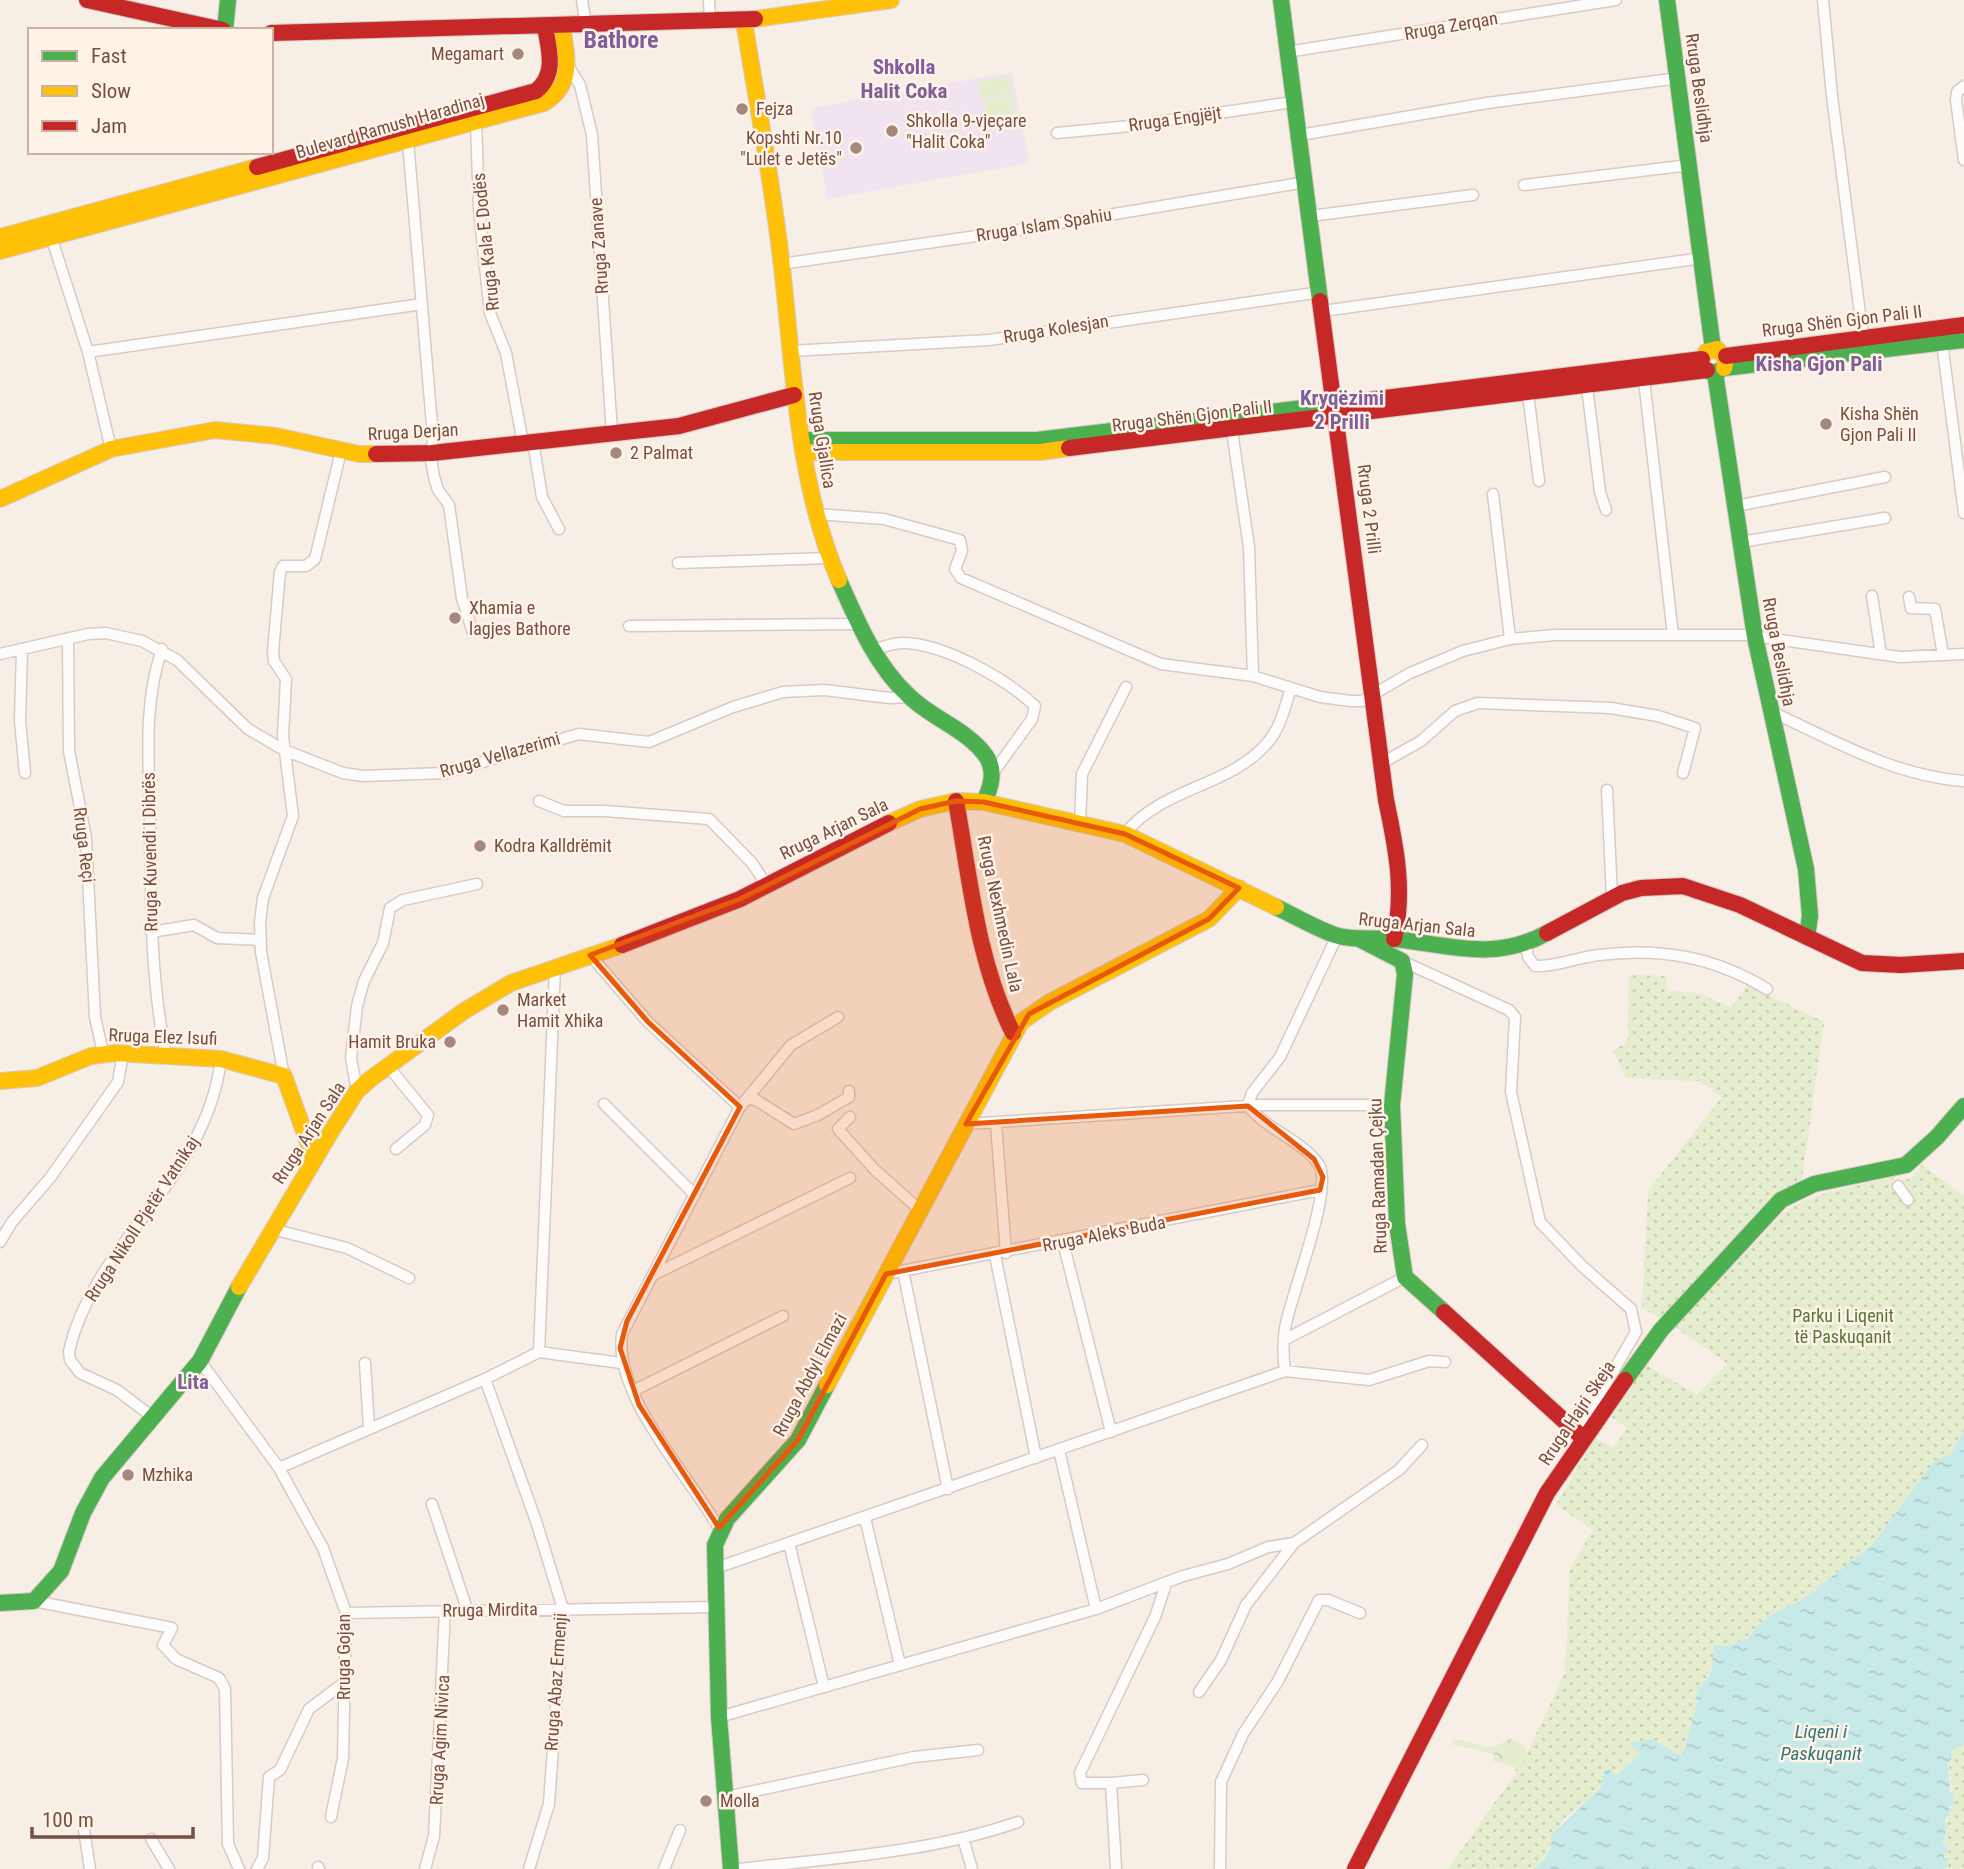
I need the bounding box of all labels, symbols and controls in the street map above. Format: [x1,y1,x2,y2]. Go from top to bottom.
street label: Rruga Zerqan [1402,7,1499,44]
district label: Bathore [583,26,659,54]
legend [28,28,273,154]
street label: Rruga Beslidhja [1681,32,1718,144]
place label: Megamart [431,43,504,64]
text: Fast [91,44,127,68]
marker: Megamart [510,46,526,62]
district label: Shkolla Halit Coka [861,55,948,103]
text: Slow [91,79,131,103]
street label: Bulevard Ramush Haradinaj [293,89,486,162]
place label: Fejza [756,98,793,119]
marker: Fejza [734,101,750,117]
street label: Rruga Engjëjt [1127,102,1223,135]
place label: Shkolla 9-vjeçare "Halit Coka" [906,110,1026,152]
text: Jam [91,114,127,138]
marker: Shkolla 9-vjeçare "Halit Coka" [884,123,900,139]
place label: Kopshti Nr.10 "Lulet e Jetës" [740,127,842,169]
marker: Kopshti Nr.10 "Lulet e Jetës" [848,140,864,156]
street label: Rruga Kala E Dodës [468,172,503,312]
street label: Rruga Zanave [585,197,612,295]
street label: Rruga Islam Spahiu [975,203,1113,246]
street label: Rruga Shën Gjon Pali II [1761,300,1923,341]
street label: Rruga Kolesjan [1002,310,1110,347]
district label: Kisha Gjon Pali [1756,352,1882,376]
district label: Kryqëzimi 2 Prilli [1300,386,1384,434]
street label: Rruga Gjallica [804,390,841,490]
street label: Rruga Shën Gjon Pali II [1111,395,1273,436]
place label: Kisha Shën Gjon Pali II [1840,403,1919,445]
marker: Kisha Shën Gjon Pali II [1818,416,1834,432]
street label: Rruga Derjan [367,419,459,444]
place label: 2 Palmat [630,442,693,463]
marker: 2 Palmat [608,445,624,461]
street label: Rruga 2 Prilli [1354,463,1385,555]
street label: Rruga Beslidhja [1759,596,1800,708]
place label: Xhamia e lagjes Bathore [469,597,571,639]
marker: Xhamia e lagjes Bathore [447,610,463,626]
street label: Rruga Vellazerimi [437,727,562,782]
street label: Rruga Kuvendi I Dibrës [138,772,161,932]
street label: Rruga Arjan Sala [776,793,891,864]
street label: Rruga Reçi [69,806,100,884]
street label: Rruga Nexhmedin Lala [974,834,1027,994]
place label: Kodra Kalldrëmit [494,835,612,856]
marker: Kodra Kalldrëmit [472,838,488,854]
street label: Rruga Arjan Sala [1358,908,1477,941]
place label: Market Hamit Xhika [517,989,603,1031]
marker: Market Hamit Xhika [495,1002,511,1018]
street label: Rruga Elez Isufi [108,1024,218,1049]
place label: Hamit Bruka [348,1031,436,1052]
marker: Hamit Bruka [442,1034,458,1050]
street label: Rruga Arjan Sala [268,1078,349,1188]
street label: Rruga Ramadan Çejku [1364,1098,1391,1254]
street label: Rruga Nikoll Pjetër Vatnikaj [80,1132,203,1305]
street label: Rruga Aleks Buda [1041,1211,1167,1256]
park label: Parku i Liqenit të Paskuqanit [1792,1305,1894,1347]
street label: Rruga Abdyl Elmazi [768,1310,851,1440]
street label: Rruga Hajri Skeja [1534,1357,1619,1469]
district label: Lita [177,1370,209,1394]
place label: Mzhika [142,1464,193,1485]
marker: Mzhika [120,1467,136,1483]
street label: Rruga Mirdita [442,1598,538,1621]
street label: Rruga Abaz Ermenji [540,1612,571,1752]
street label: Rruga Gojan [333,1614,354,1700]
street label: Rruga Agim Nivica [426,1674,453,1806]
water label: Liqeni i Paskuqanit [1780,1720,1862,1765]
place label: Molla [720,1790,760,1811]
marker: Molla [698,1793,714,1809]
scale bar [32,1796,192,1840]
text: 100 m [42,1808,94,1832]

